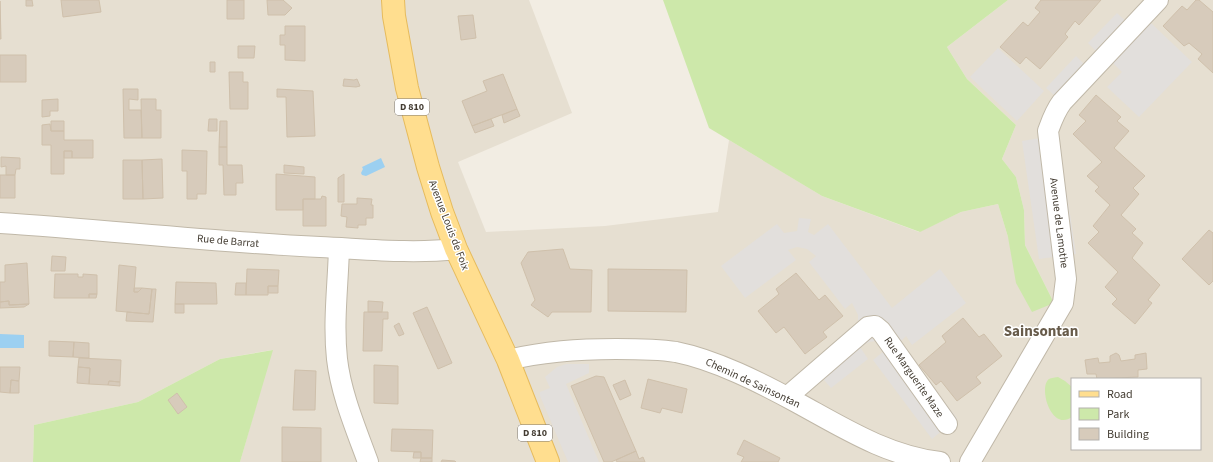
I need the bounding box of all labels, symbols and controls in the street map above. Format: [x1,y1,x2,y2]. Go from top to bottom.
road number: D 810 [395,99,429,115]
street label: Avenue de Lamothe [1046,177,1072,270]
street label: Avenue Louis de Foix [425,178,473,272]
street label: Rue de Barrat [196,231,260,251]
district label: Sainsontan [1004,321,1078,342]
street label: Rue Marguerite Maze [880,334,948,421]
street label: Chemin de Sainsontan [703,354,803,412]
legend [1071,378,1201,450]
text: Road [1107,386,1133,403]
text: Park [1107,406,1129,423]
road number: D 810 [518,425,552,441]
text: Building [1107,426,1149,443]

